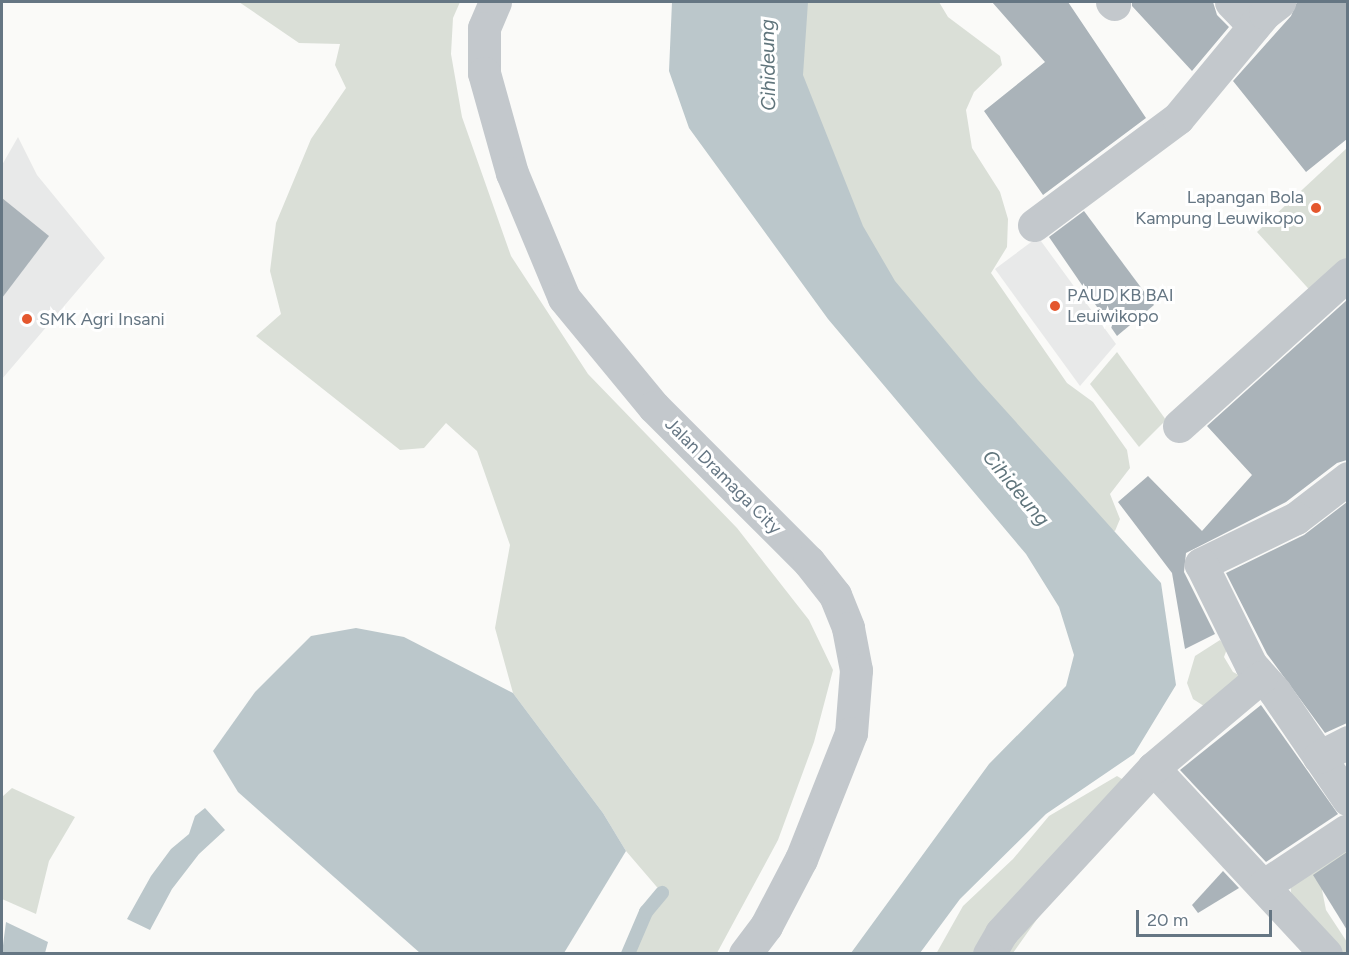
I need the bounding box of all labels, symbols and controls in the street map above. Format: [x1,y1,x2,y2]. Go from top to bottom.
water label: Cihideung [755,19,781,111]
place label: Lapangan Bola Kampung Leuwikopo [1135,187,1304,230]
marker: Lapangan Bola Kampung Leuwikopo [1309,201,1323,215]
place label: PAUD KB BAI Leuiwikopo [1067,285,1174,328]
marker: PAUD KB BAI Leuiwikopo [1048,299,1062,313]
place label: SMK Agri Insani [39,308,165,330]
marker: SMK Agri Insani [20,312,34,326]
street label: Jalan Dramaga City [660,413,786,539]
water label: Cihideung [977,445,1055,531]
scale bar [1139,898,1276,936]
text: 20 m [1147,909,1188,931]

